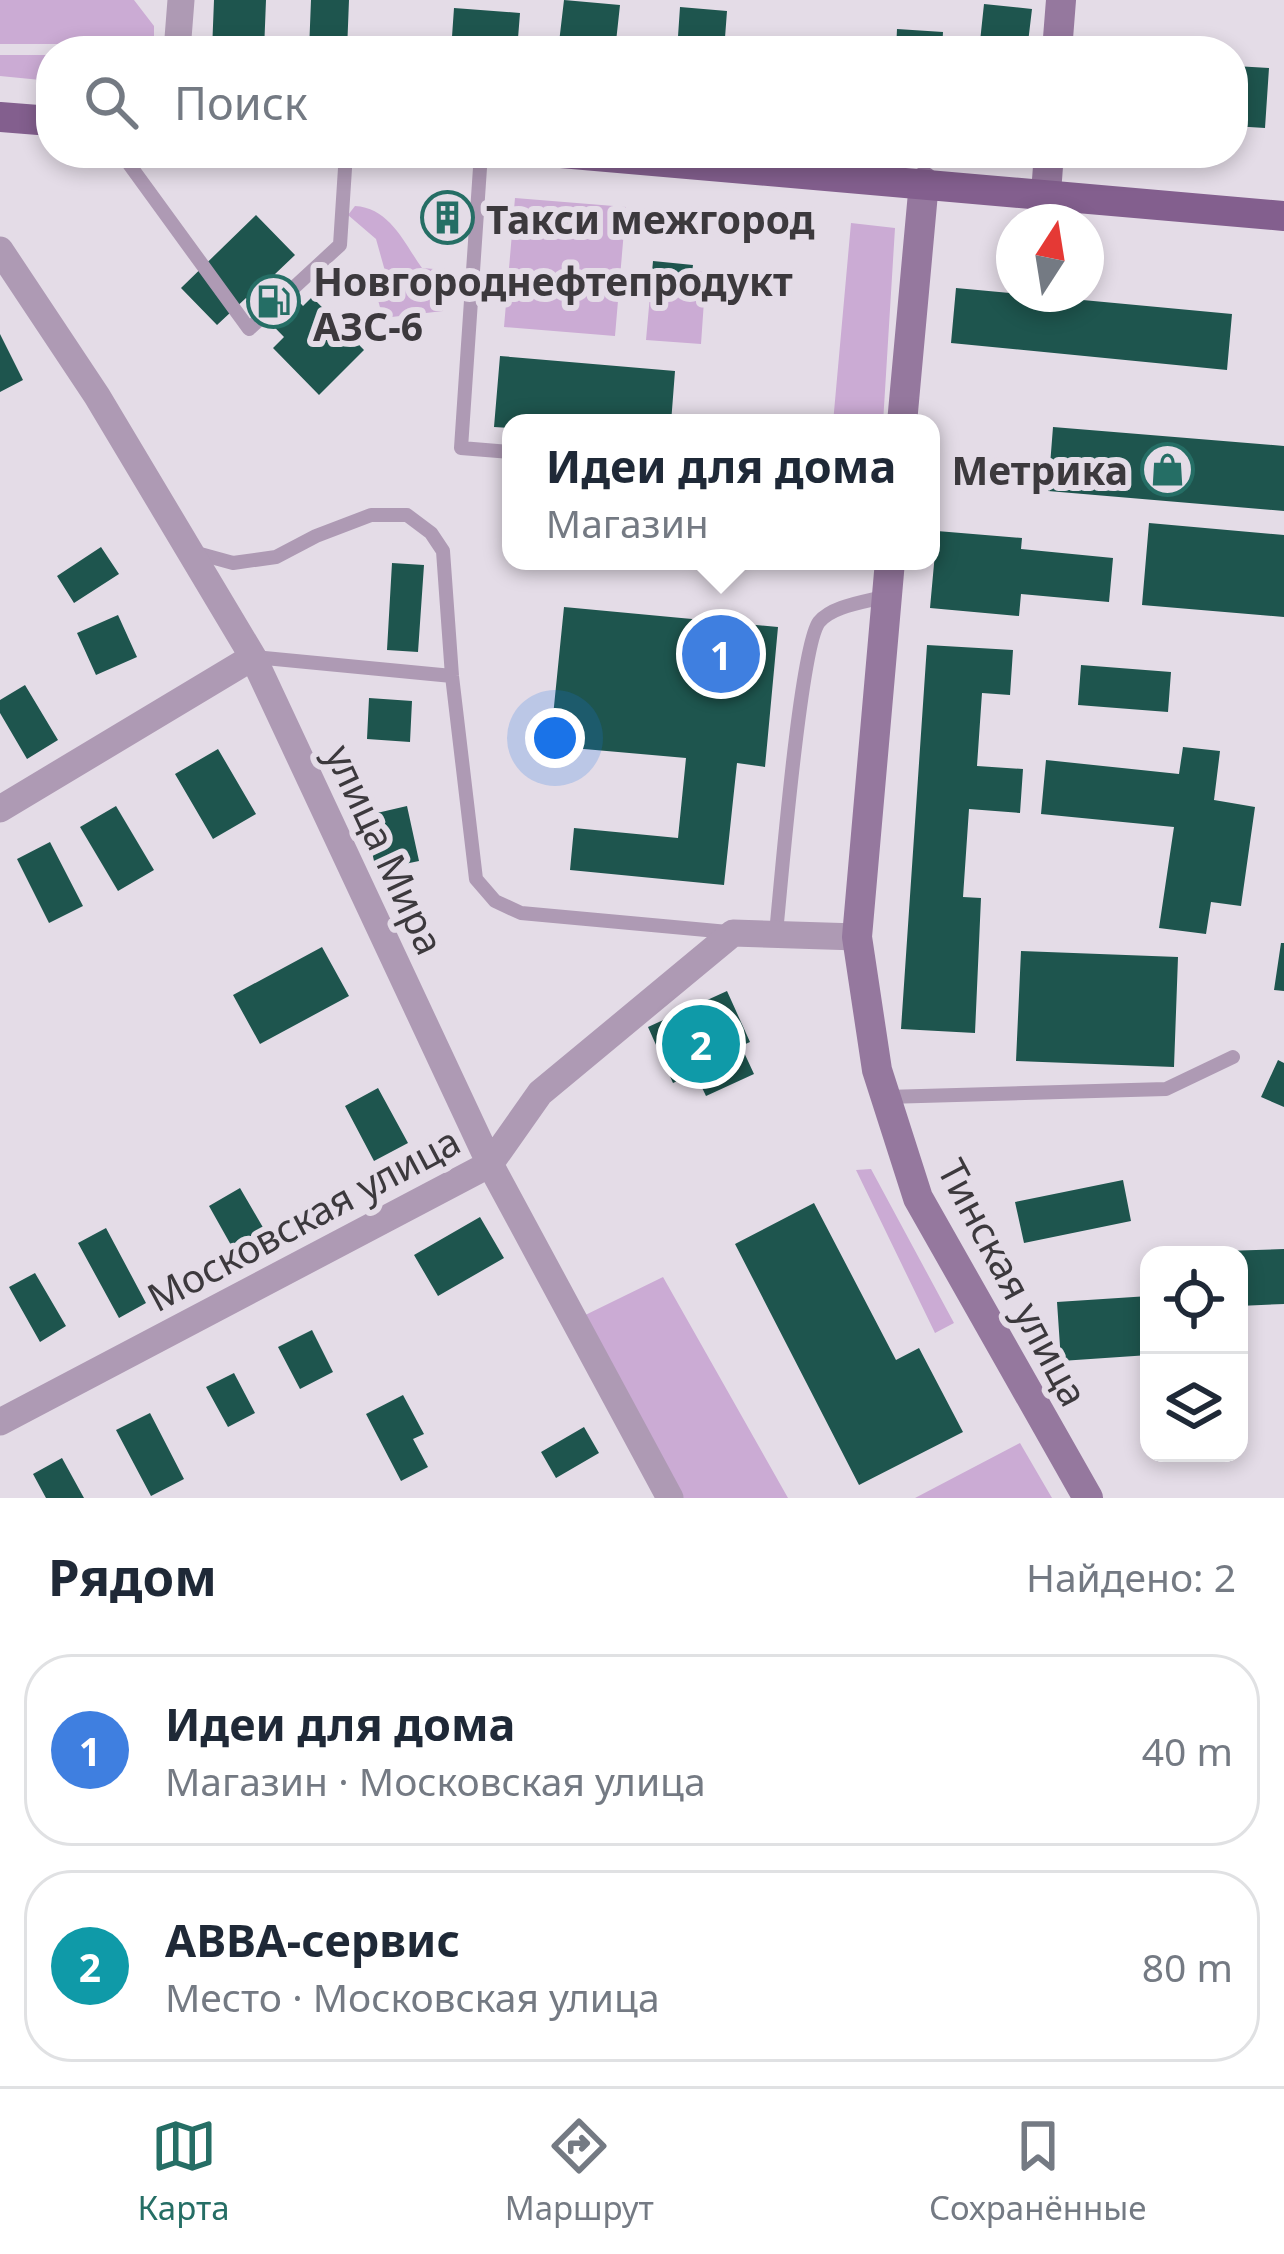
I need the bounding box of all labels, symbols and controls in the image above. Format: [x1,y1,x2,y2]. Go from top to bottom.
search box [36,36,1248,168]
icon: search [78,69,144,135]
text: Поиск [174,72,308,133]
building icon: Такси межгород [419,190,475,246]
place label: Такси межгород [486,192,815,245]
north arrow [996,204,1104,312]
place label: Новгороднефтепродукт АЗС-6 [313,254,793,352]
fuel station icon: Новгороднефтепродукт АЗС-6 [246,274,302,330]
popup [502,414,940,570]
text: Идеи для дома [546,435,896,496]
shop icon: Метрика [1139,441,1195,497]
place label: Метрика [952,443,1128,496]
text: Магазин [546,496,709,549]
pin: 1 [682,609,760,699]
your location [525,708,585,768]
street label: улица Мира [314,736,458,962]
pin: 2 [662,999,740,1089]
street label: Московская улица [137,1113,469,1323]
street label: Тинская улица [927,1149,1101,1415]
map controls [1140,1246,1248,1462]
button: locate [1140,1246,1248,1354]
button: layers [1140,1354,1248,1462]
text: Рядом [48,1541,217,1611]
text: Найдено: 2 [1026,1550,1236,1603]
text: Идеи для дома [165,1693,515,1754]
text: 1 [79,1724,101,1777]
text: 40 m [1142,1724,1233,1777]
text: Магазин · Московская улица [165,1754,706,1807]
text: АВВА-сервис [165,1909,460,1970]
text: 2 [79,1940,101,1993]
text: 80 m [1142,1940,1233,1993]
text: Место · Московская улица [165,1970,660,2023]
tab: Карта [138,2113,230,2230]
tab: Маршрут [505,2113,654,2230]
tab: Сохранённые [929,2113,1146,2230]

